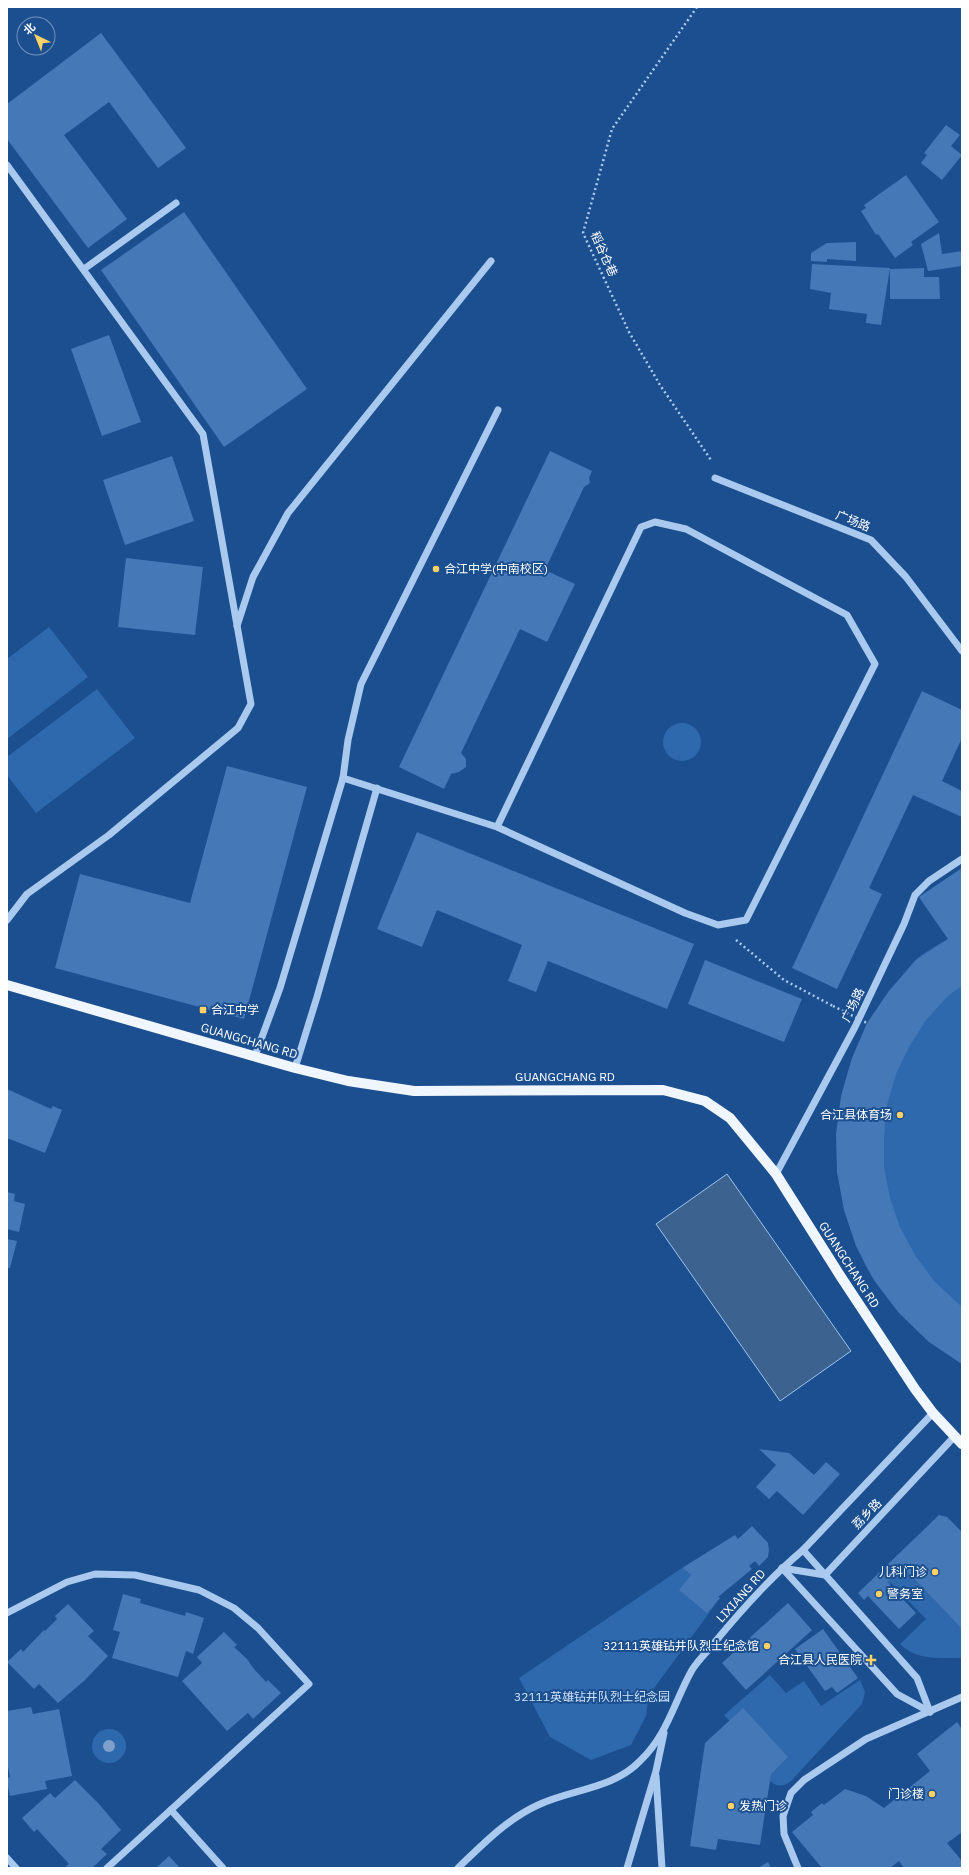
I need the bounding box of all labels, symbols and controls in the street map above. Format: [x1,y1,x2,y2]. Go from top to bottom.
north arrow [16,16,56,56]
text: 北 [20,20,38,38]
street label: 稻谷仓巷 [588,229,621,279]
street label: 广场路 [834,507,873,534]
place label: 合江中学(中南校区) [444,561,548,576]
marker: 合江中学(中南校区) [431,564,441,574]
street label: 广场路 [838,985,867,1024]
place label: 合江中学 [211,1002,259,1017]
marker: 合江中学 [198,1005,208,1015]
street label: GUANGCHANG RD [199,1020,299,1061]
street label: GUANGCHANG RD [515,1069,615,1084]
place label: 合江县体育场 [820,1107,892,1122]
marker: 合江县体育场 [895,1110,905,1120]
street label: GUANGCHANG RD [816,1219,883,1311]
street label: 荔乡路 [849,1495,885,1532]
place label: 儿科门诊 [879,1564,927,1579]
street label: LIXIANG RD [713,1566,768,1625]
marker: 儿科门诊 [930,1567,940,1577]
place label: 警务室 [887,1586,923,1601]
marker: 警务室 [874,1589,884,1599]
place label: 32111英雄钻井队烈士纪念馆 [603,1638,759,1653]
marker: 32111英雄钻井队烈士纪念馆 [762,1641,772,1651]
place label: 合江县人民医院 [778,1652,862,1667]
marker: 合江县人民医院 [865,1654,877,1666]
park label: 32111英雄钻井队烈士纪念园 [514,1689,670,1704]
place label: 门诊楼 [888,1786,924,1801]
marker: 门诊楼 [927,1789,937,1799]
place label: 发热门诊 [739,1798,787,1813]
marker: 发热门诊 [726,1801,736,1811]

